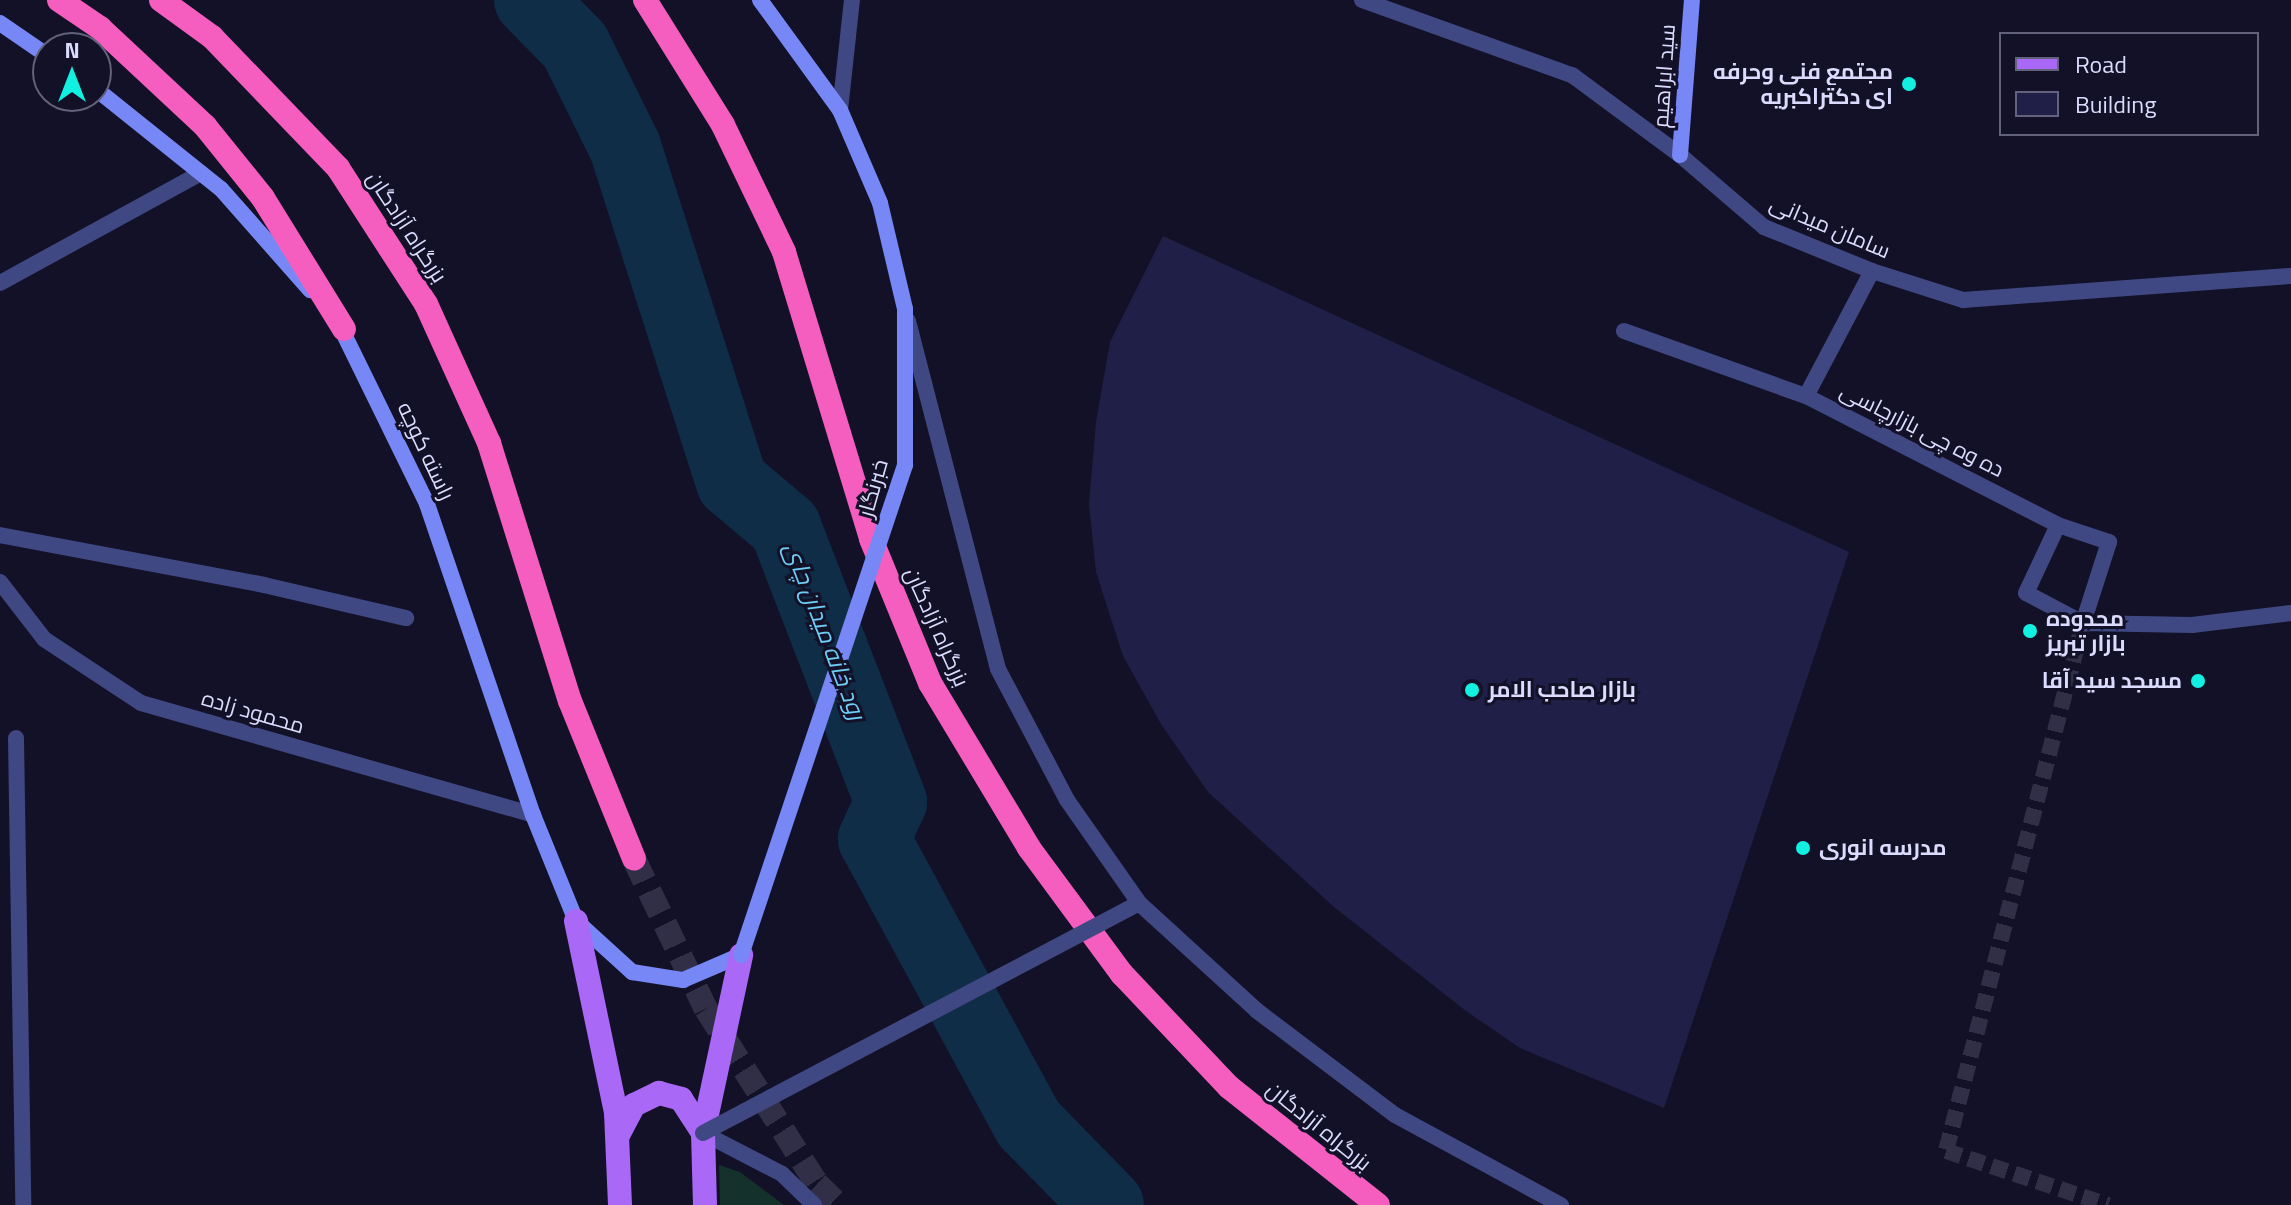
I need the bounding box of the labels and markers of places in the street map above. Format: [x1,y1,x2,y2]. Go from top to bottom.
place label: مجتمع فنی وحرفه ای دکتراکبریه [1713,58,1893,110]
marker: مجتمع فنی وحرفه ای دکتراکبریه [1900,75,1918,93]
place label: محدوده بازار تبریز [2046,605,2126,656]
marker: محدوده بازار تبریز [2021,622,2039,640]
place label: مسجد سید آقا [2042,668,2182,694]
marker: مسجد سید آقا [2189,672,2207,690]
place label: بازار صاحب الامر [1488,677,1636,703]
marker: بازار صاحب الامر [1463,681,1481,699]
place label: مدرسه انوری [1819,835,1947,861]
marker: مدرسه انوری [1794,839,1812,857]

